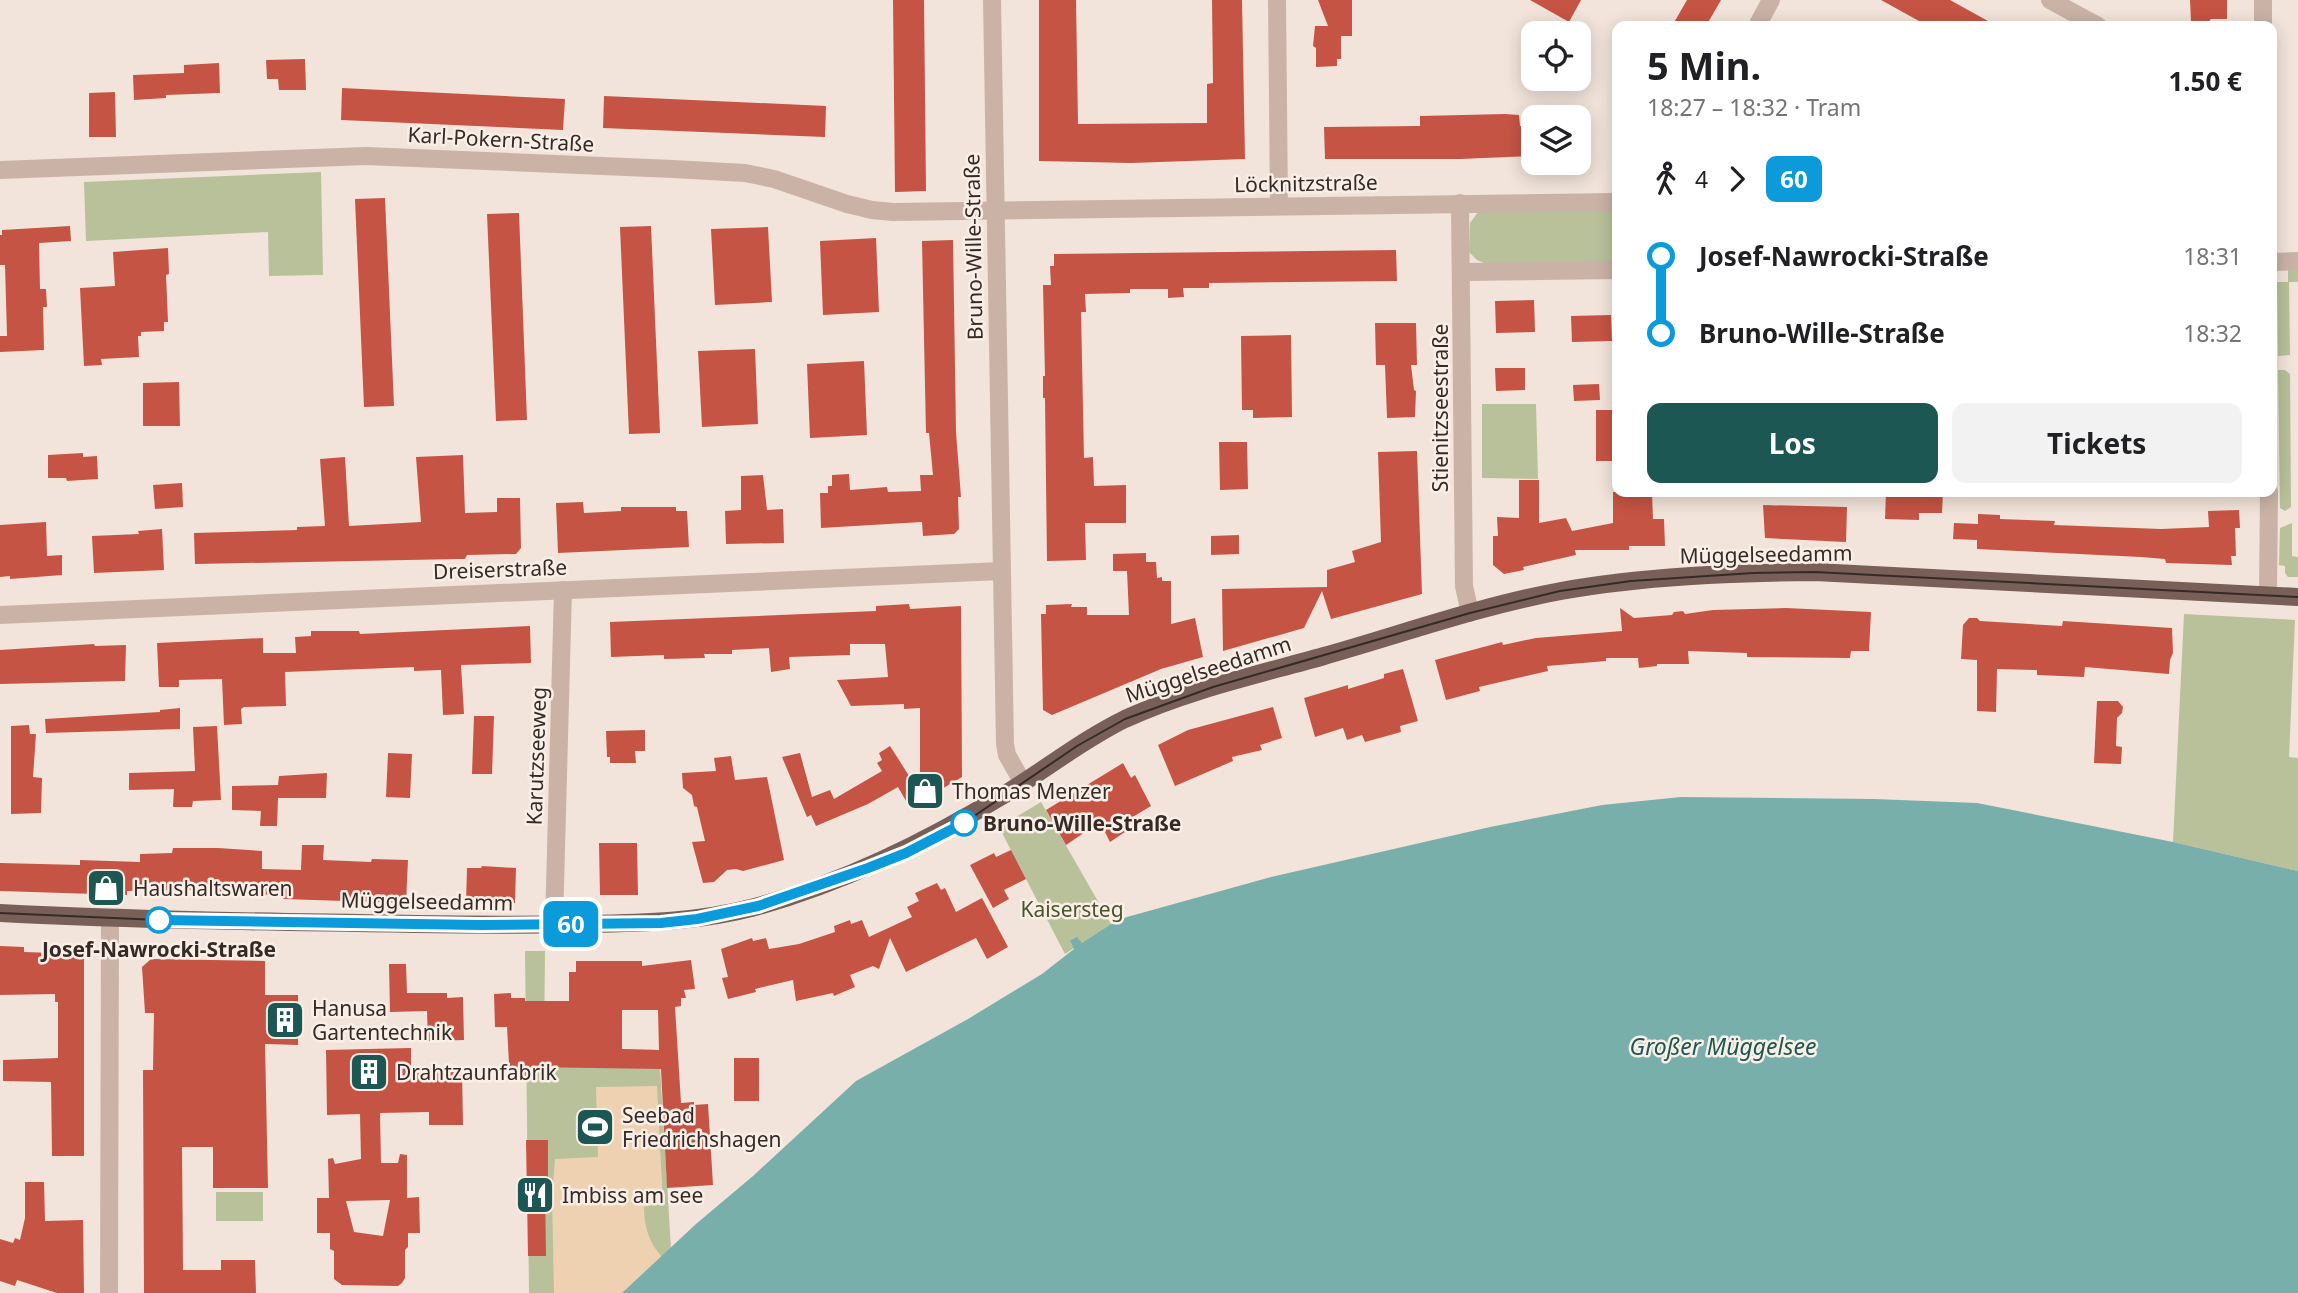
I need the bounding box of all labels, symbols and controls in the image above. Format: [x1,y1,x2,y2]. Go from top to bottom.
map controls [1521,21,1591,175]
button: locate [1521,21,1591,91]
text: 5 Min. [1647,39,1761,91]
text: 1.50 € [2168,63,2242,99]
text: 18:27 – 18:32 · Tram [1647,91,1861,123]
button: layers [1521,105,1591,175]
street label: Karl-Pokern-Straße [407,120,595,158]
street label: Bruno-Wille-Straße [957,154,989,340]
icon: walk [1647,160,1685,198]
icon: forward [1718,160,1756,198]
text: 60 [1780,162,1808,195]
text: 4 [1695,163,1708,195]
street label: Löcknitzstraße [1234,168,1378,198]
text: Josef-Nawrocki-Straße [1699,238,1989,274]
text: 18:31 [2183,240,2242,272]
text: Bruno-Wille-Straße [1699,315,1945,351]
text: 18:32 [2183,317,2242,349]
street label: Stienitzseestraße [1426,324,1454,492]
button: Los [1647,403,1938,483]
button: Tickets [1952,403,2242,483]
street label: Müggelseedamm [1679,538,1853,570]
street label: Dreiserstraße [432,553,568,585]
street label: Müggelseedamm [1121,629,1295,709]
street label: Karutzseeweg [520,686,552,826]
shop icon: Thomas Menzer [904,770,946,812]
place label: Thomas Menzer [952,777,1111,805]
place label: Bruno-Wille-Straße [983,809,1181,837]
marker: Bruno-Wille-Straße [951,810,977,836]
shop icon: Haushaltswaren [85,867,127,909]
place label: Haushaltswaren [133,874,293,902]
street label: Müggelseedamm [340,885,514,917]
park label: Kaisersteg [1020,895,1124,923]
line badge: 60 [540,901,602,947]
marker: Josef-Nawrocki-Straße [146,907,172,933]
text: 60 [557,907,585,940]
place label: Josef-Nawrocki-Straße [40,935,276,963]
place label: Hanusa Gartentechnik [312,994,453,1046]
building icon: Hanusa Gartentechnik [264,999,306,1041]
water label: Großer Müggelsee [1630,1030,1816,1062]
building icon: Drahtzaunfabrik [348,1051,390,1093]
place label: Drahtzaunfabrik [396,1058,558,1086]
place label: Seebad Friedrichshagen [622,1101,781,1153]
sports icon: Seebad Friedrichshagen [574,1106,616,1148]
restaurant icon: Imbiss am see [514,1174,556,1216]
place label: Imbiss am see [562,1181,703,1209]

